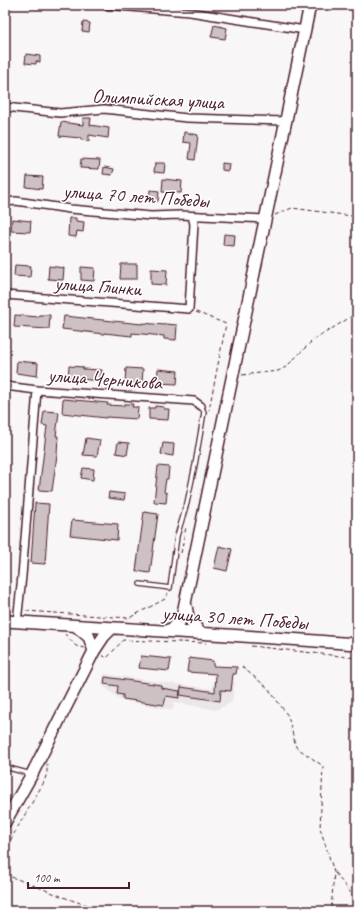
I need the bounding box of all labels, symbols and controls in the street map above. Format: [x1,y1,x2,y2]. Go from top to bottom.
street label: Олимпийская улица [91,83,226,115]
street label: улица 70 лет Победы [61,178,211,214]
street label: улица Глинки [53,270,143,302]
street label: улица Черникова [46,362,164,396]
street label: улица 30 лет Победы [160,600,310,636]
scale bar [28,864,129,890]
text: 100 m [34,870,61,886]

